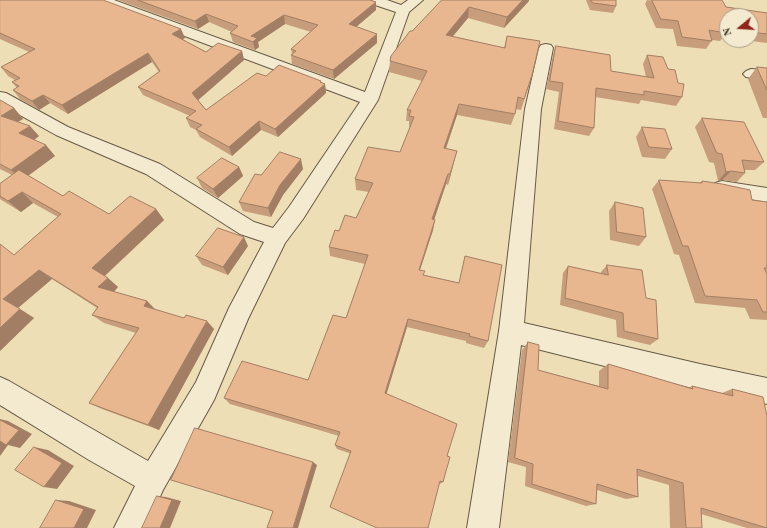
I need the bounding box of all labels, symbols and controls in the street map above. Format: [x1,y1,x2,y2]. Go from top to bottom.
north arrow [719,8,759,48]
text: N [722,26,735,37]

